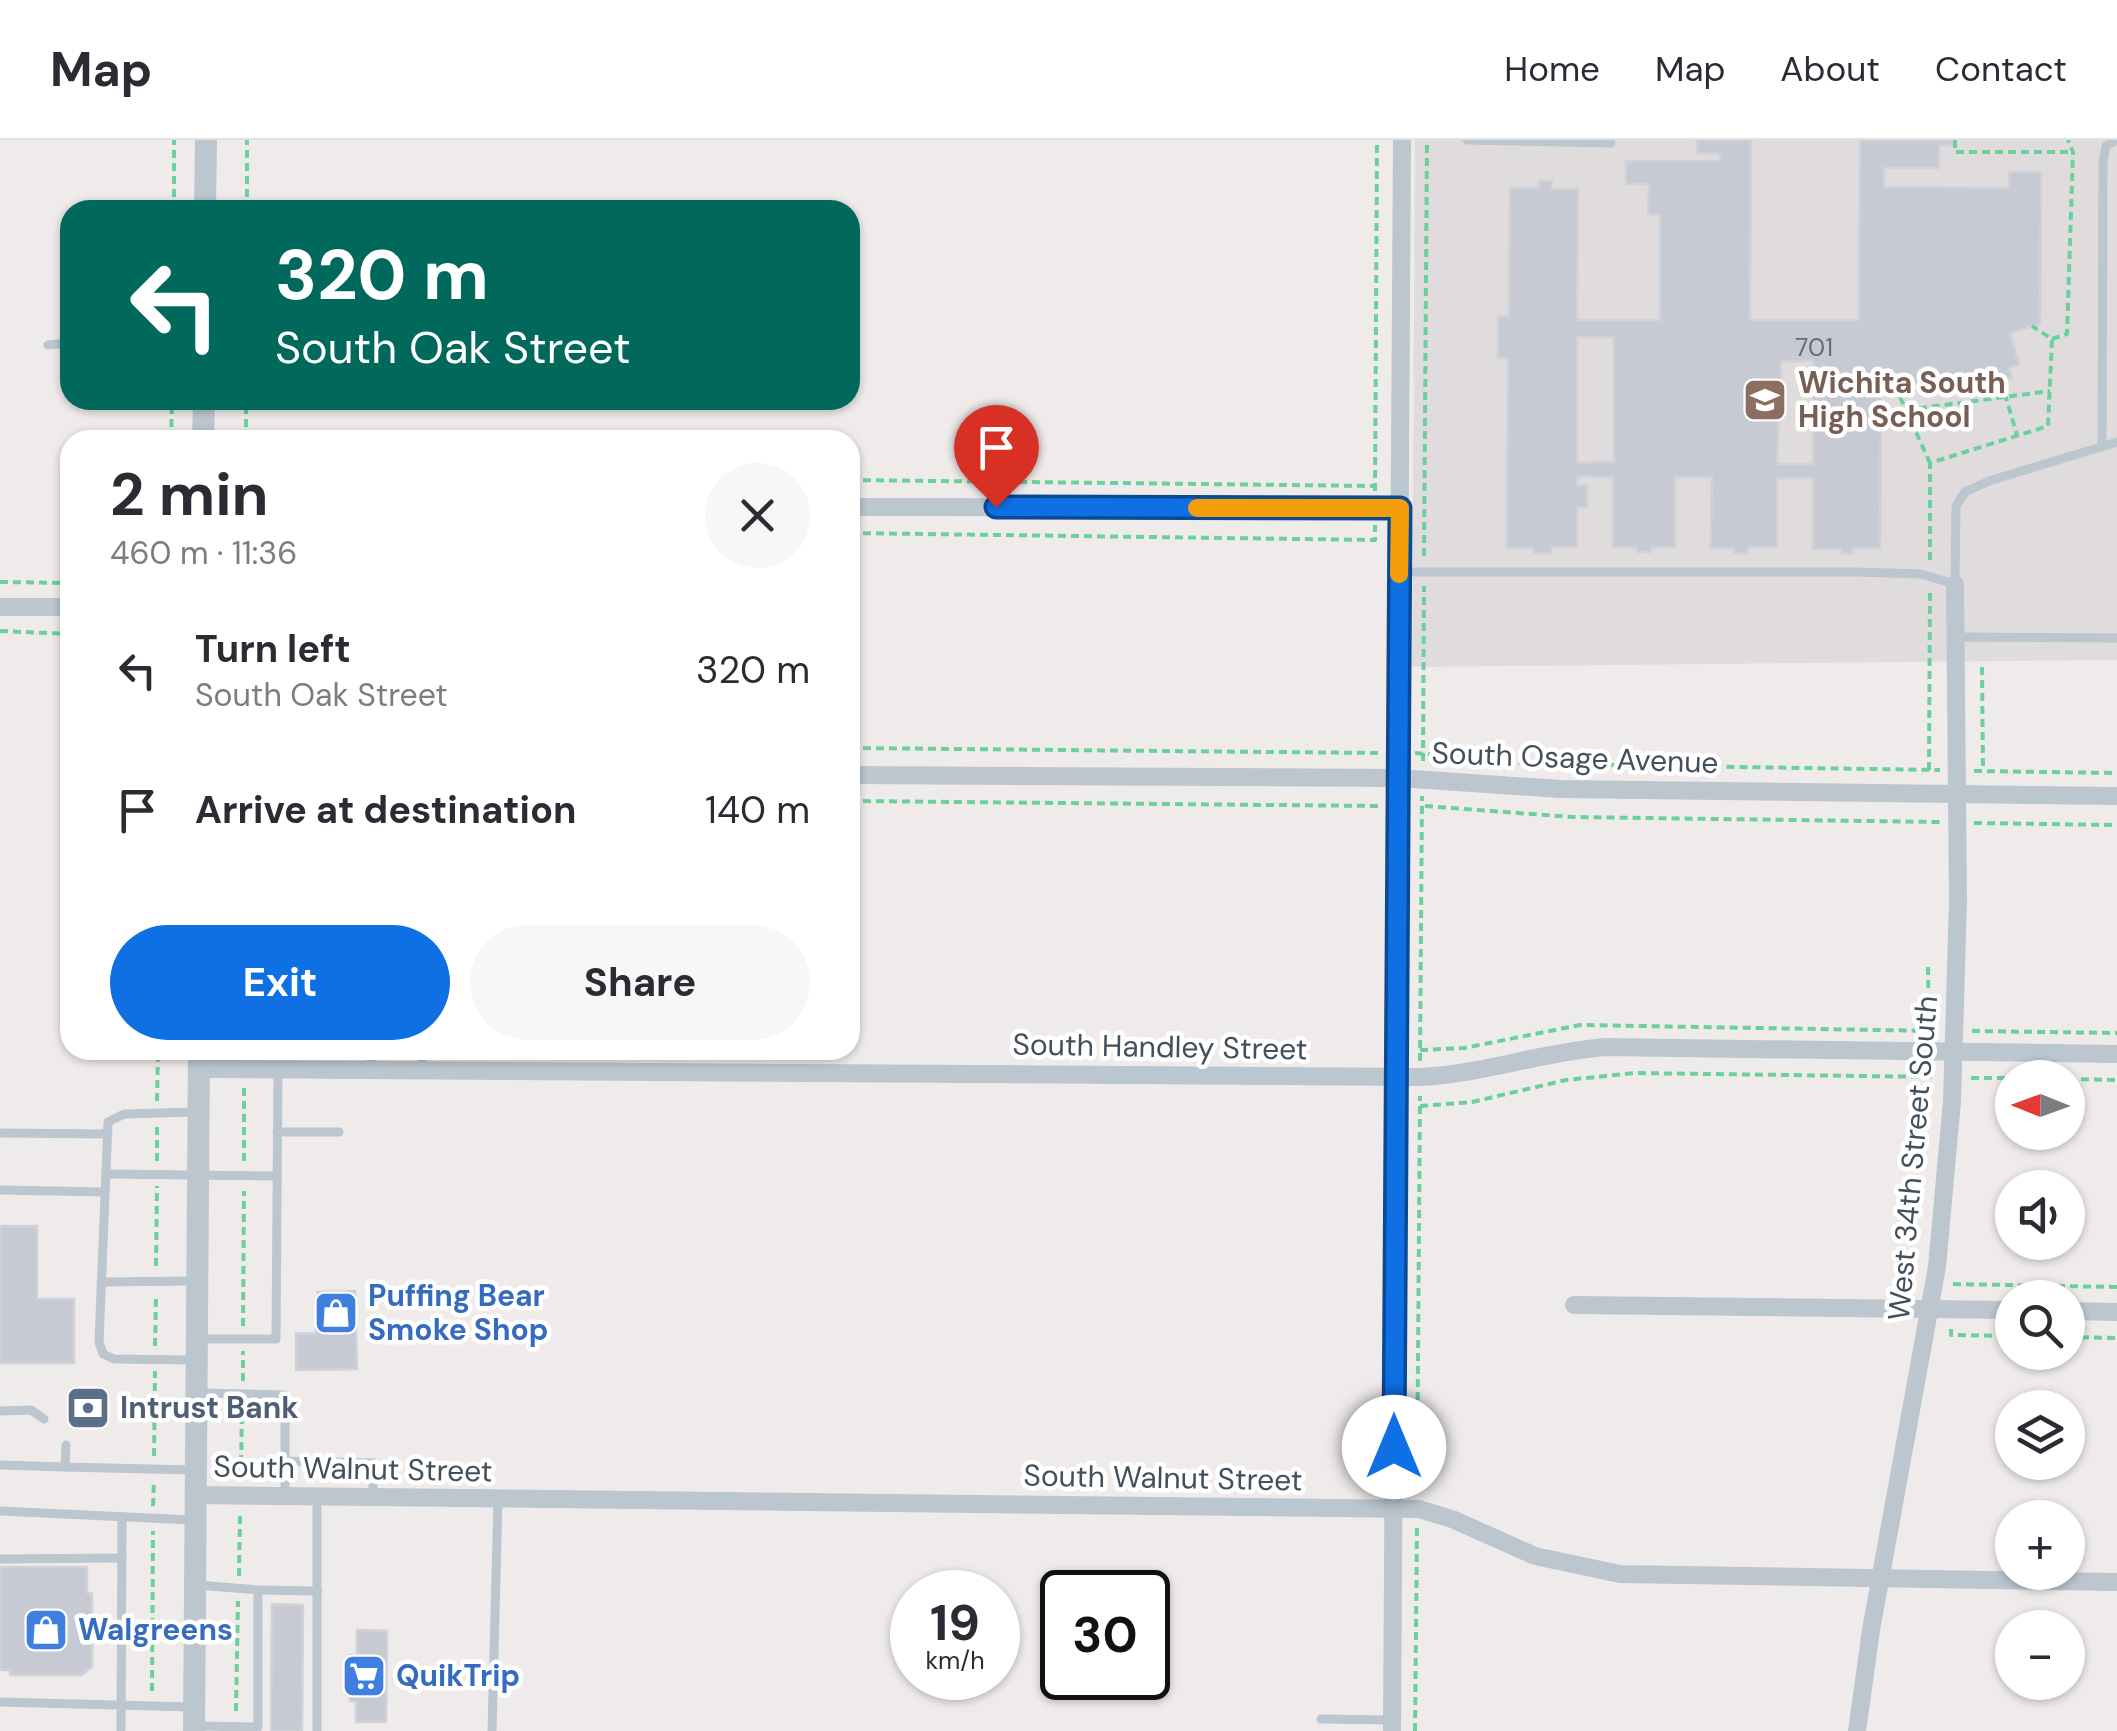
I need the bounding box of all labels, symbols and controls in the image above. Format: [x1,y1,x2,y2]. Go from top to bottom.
text: Map [50,38,152,101]
text: Home [1504,46,1600,92]
text: Map [1655,46,1725,92]
text: About [1780,46,1880,92]
text: Contact [1935,46,2067,92]
text: 320 m [275,230,489,321]
icon: left [110,240,240,370]
text: South Oak Street [275,318,631,377]
house number: 701 [1795,331,1833,364]
place label: Wichita South High School [1798,363,2006,436]
school or university icon: Wichita South High School [1742,377,1788,423]
pin [954,405,1039,508]
icon: arrive [969,420,1024,475]
text: 2 min [110,455,269,534]
button: close [705,463,810,568]
text: 460 m · 11:36 [110,532,297,574]
text: Turn left [195,624,351,674]
icon: left [110,643,165,698]
text: 320 m [696,645,810,695]
text: South Oak Street [195,674,448,716]
street label: South Osage Avenue [1431,733,1719,782]
icon: arrive [110,783,165,838]
text: Arrive at destination [195,785,577,835]
text: 140 m [705,785,810,835]
button: Exit [110,925,450,1040]
button: Share [470,925,810,1040]
street label: West 34th Street South [1879,994,1946,1322]
street label: South Handley Street [1012,1024,1308,1069]
north arrow [1995,1060,2085,1150]
map controls [1995,1060,2085,1700]
button: sound [1995,1170,2085,1260]
place label: Puffing Bear Smoke Shop [368,1276,548,1349]
button: search [1995,1280,2085,1370]
shop icon: Puffing Bear Smoke Shop [313,1290,359,1336]
bank icon: Intrust Bank [65,1385,111,1431]
place label: Intrust Bank [120,1388,299,1427]
button: layers [1995,1390,2085,1480]
position arrow [1342,1395,1446,1499]
street label: South Walnut Street [213,1447,493,1490]
street label: South Walnut Street [1023,1456,1303,1499]
button: + [1995,1500,2085,1590]
speed limit sign: 30 [1040,1570,1170,1700]
text: 19 [930,1590,980,1656]
shop icon: Walgreens [23,1607,69,1653]
place label: Walgreens [78,1610,233,1649]
button: − [1995,1610,2085,1700]
text: km/h [925,1644,985,1677]
supermarket icon: QuikTrip [341,1653,387,1699]
place label: QuikTrip [396,1656,520,1695]

